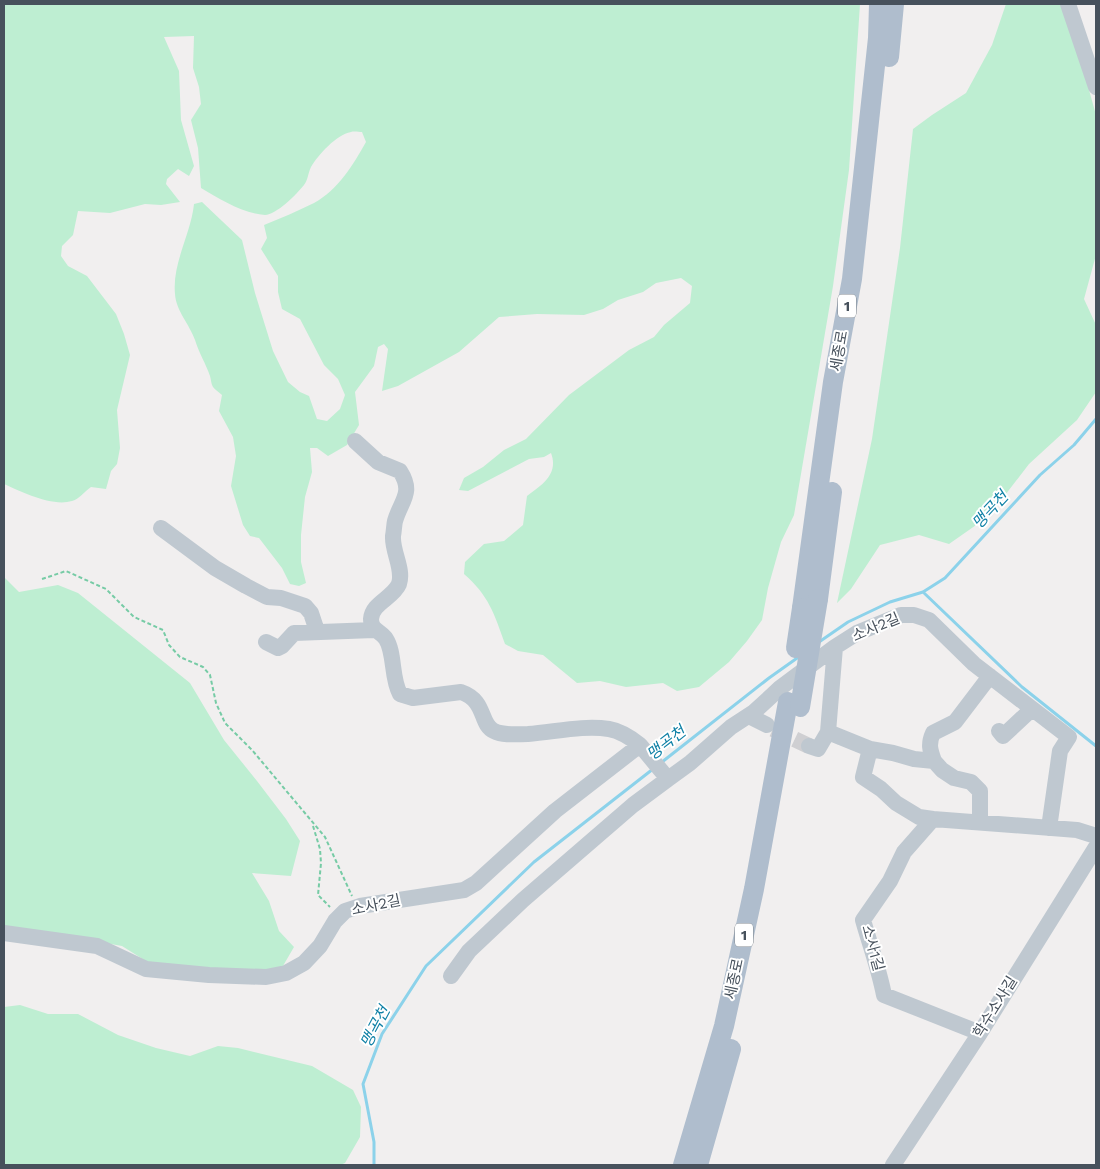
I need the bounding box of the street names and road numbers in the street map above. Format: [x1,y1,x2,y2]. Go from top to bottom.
road number: 1 [838,294,856,318]
street label: 세종로 [827,329,851,373]
street label: 소사2길 [849,609,903,645]
street label: 소사2길 [350,891,402,919]
street label: 소사1길 [858,923,888,973]
road number: 1 [735,924,753,946]
street label: 세종로 [721,957,747,1001]
street label: 학수소사길 [969,973,1021,1041]

